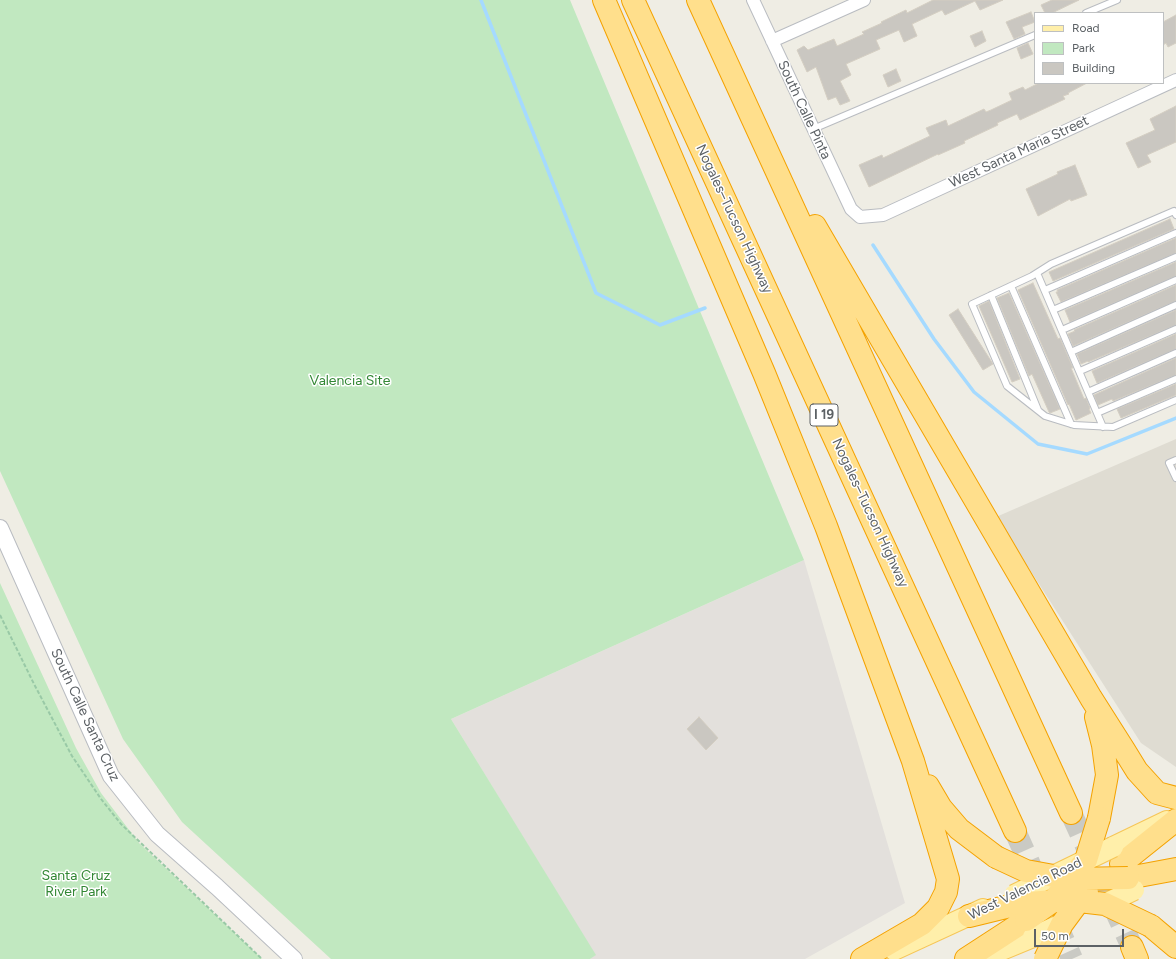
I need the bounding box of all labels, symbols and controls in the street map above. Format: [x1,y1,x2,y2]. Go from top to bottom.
legend [1034,12,1164,84]
text: Road [1072,21,1100,35]
text: Park [1072,41,1095,55]
street label: South Calle Pinta [774,58,834,162]
text: Building [1072,61,1115,75]
street label: West Santa Maria Street [947,112,1091,192]
street label: Nogales–Tucson Highway [692,142,776,296]
park label: Valencia Site [310,373,390,389]
road number: I 19 [810,404,838,426]
street label: Nogales–Tucson Highway [828,436,912,590]
street label: South Calle Santa Cruz [47,646,123,784]
street label: West Valencia Road [965,854,1085,924]
park label: Santa Cruz River Park [42,868,110,900]
scale bar [1036,921,1126,947]
text: 50 m [1041,929,1069,943]

